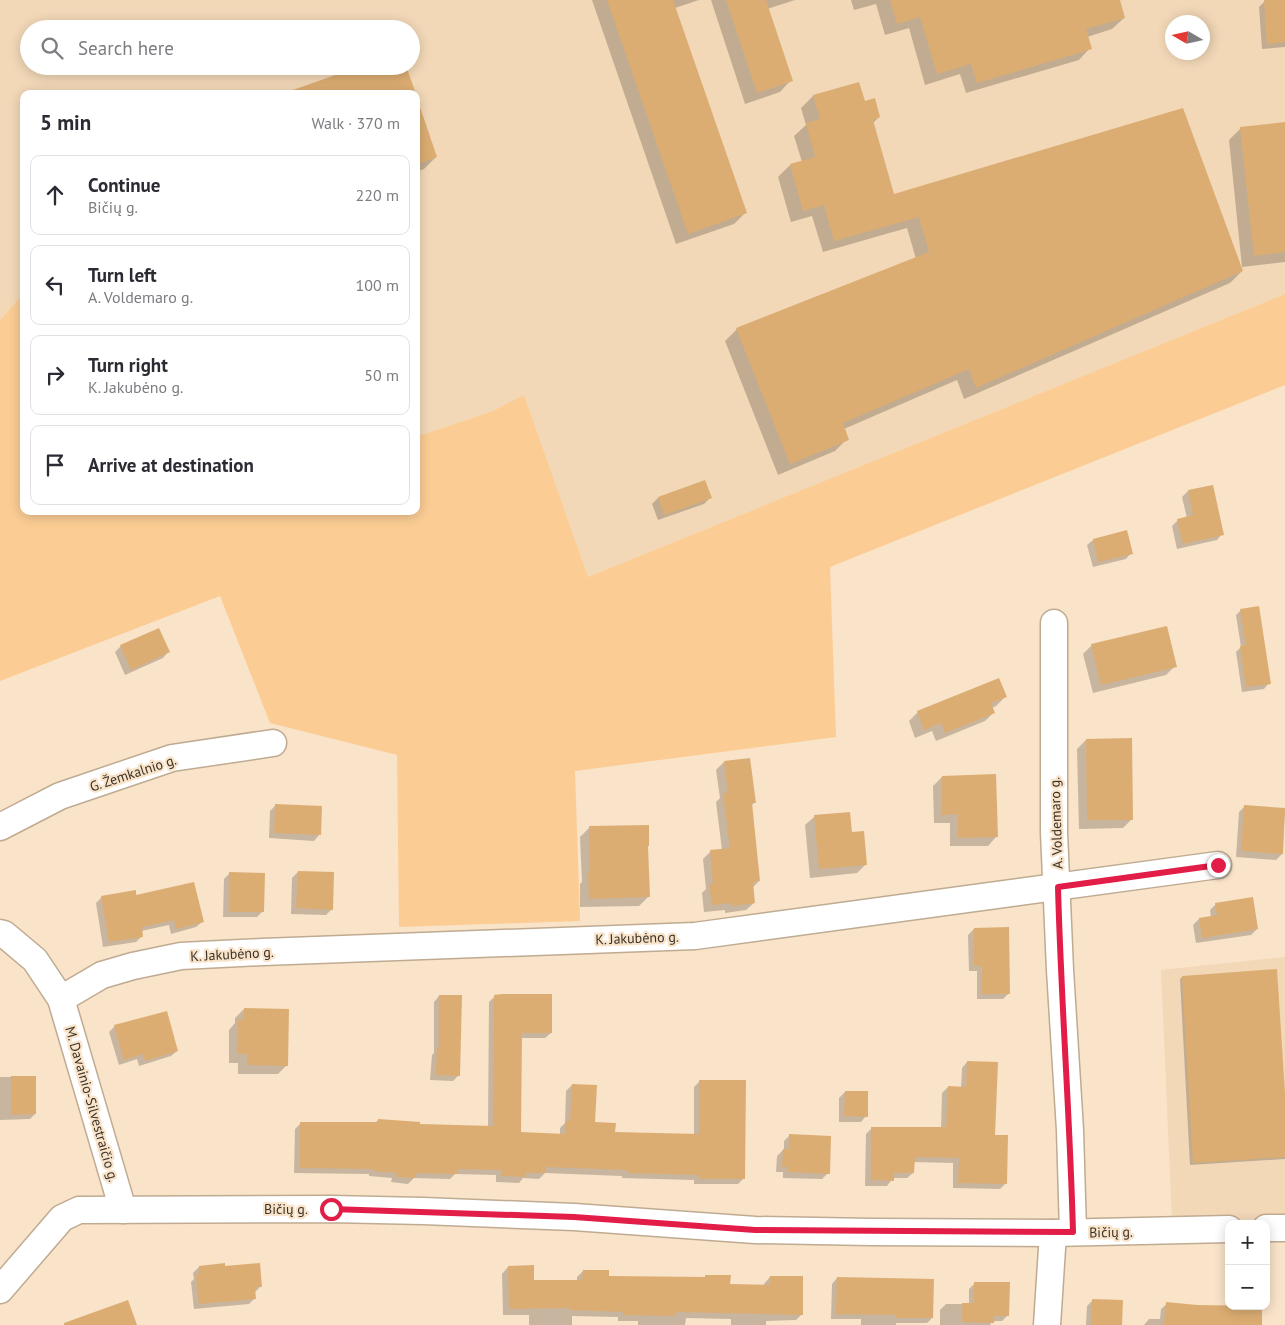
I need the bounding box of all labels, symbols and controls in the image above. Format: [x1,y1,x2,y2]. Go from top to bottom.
north arrow [1165,15,1210,60]
search box [20,20,420,75]
icon: search [38,34,66,62]
text: Search here [78,36,174,60]
text: 5 min [40,109,91,136]
text: Walk · 370 m [311,113,400,133]
text: Continue [88,173,160,197]
icon: ahead [41,181,69,209]
text: 220 m [356,185,399,205]
text: Bičių g. [88,197,138,217]
text: Turn left [88,263,157,287]
icon: left [41,271,69,299]
text: 100 m [356,275,399,295]
text: A. Voldemaro g. [88,287,193,307]
text: Turn right [88,353,168,377]
icon: right [41,361,69,389]
text: 50 m [364,365,399,385]
text: K. Jakubėno g. [88,377,183,397]
icon: arrive [41,451,69,479]
text: Arrive at destination [88,453,254,477]
street label: G. Žemkalnio g. [87,751,179,795]
street label: A. Voldemaro g. [1045,777,1067,869]
route end [1207,854,1230,877]
street label: K. Jakubėno g. [595,928,679,948]
street label: K. Jakubėno g. [190,943,274,965]
street label: M. Davainio-Silvestraičio g. [61,1024,123,1184]
route start [320,1198,343,1221]
street label: Bičių g. [264,1200,308,1218]
map controls [1225,1220,1270,1310]
button: + [1225,1220,1270,1265]
street label: Bičių g. [1089,1223,1133,1241]
button: − [1225,1265,1270,1310]

